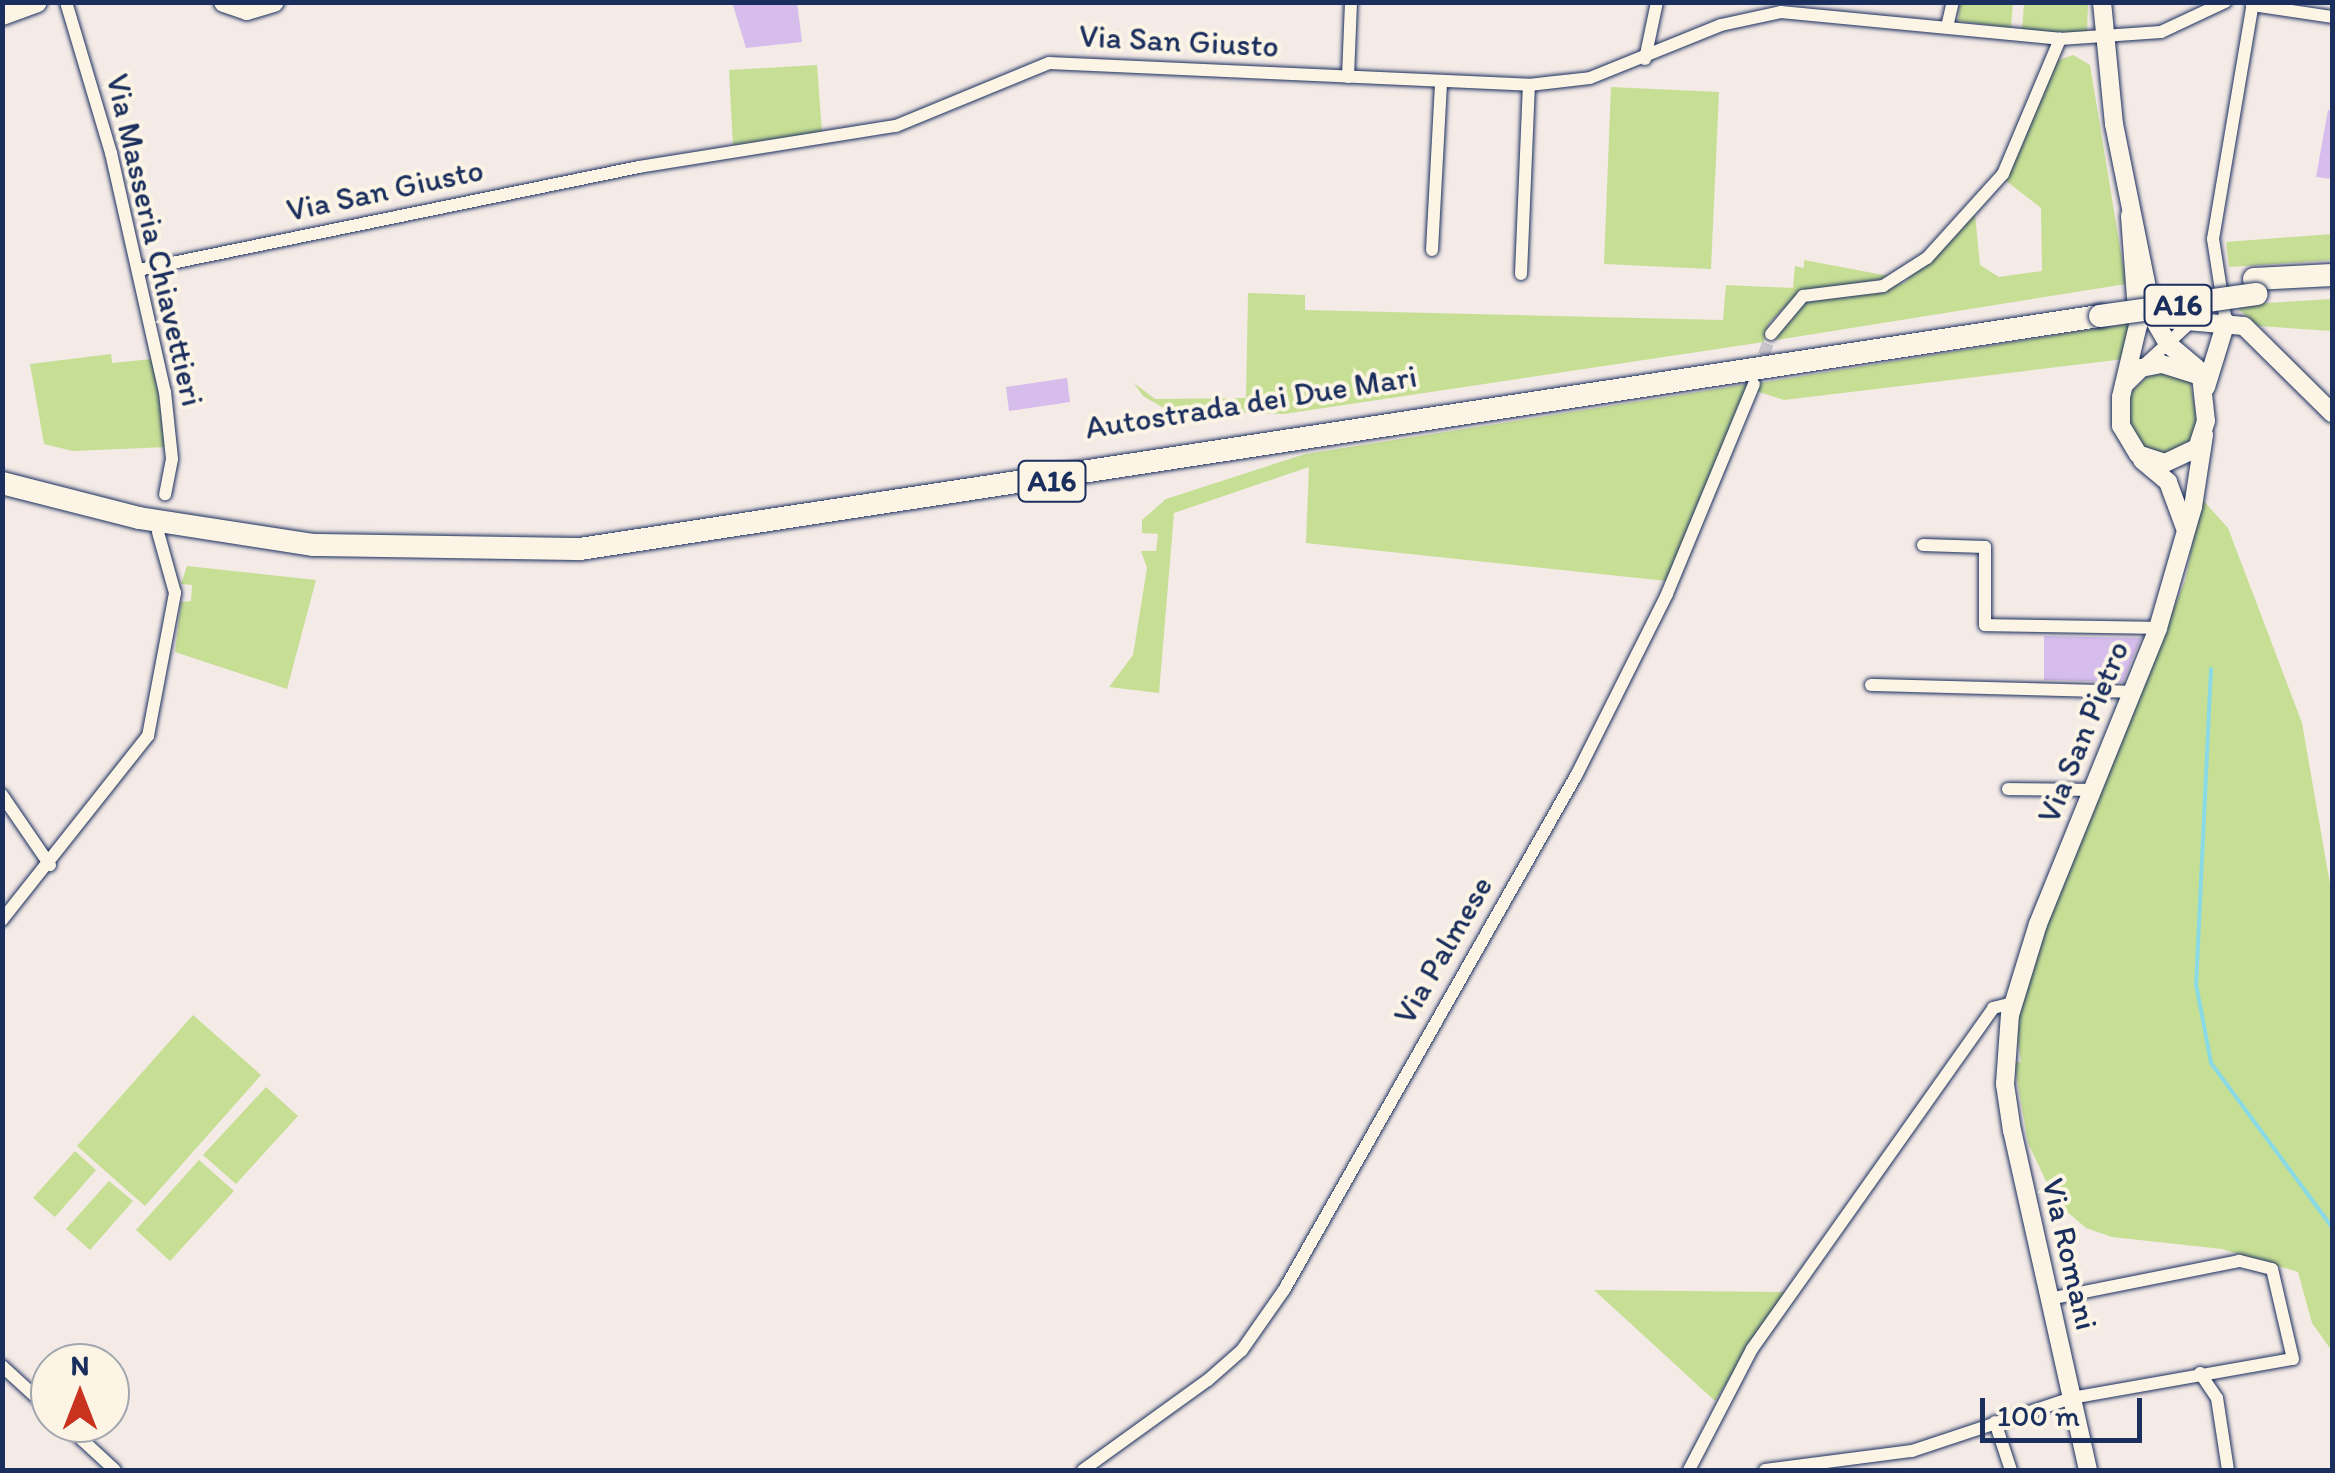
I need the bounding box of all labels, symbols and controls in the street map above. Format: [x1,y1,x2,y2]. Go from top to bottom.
street label: Via San Giusto [1078,17,1280,65]
street label: Via Masseria Chiavettieri [98,70,212,410]
street label: Via San Giusto [283,150,487,230]
road number: A16 [2143,280,2213,330]
street label: Autostrada dei Due Mari [1083,357,1419,447]
road number: A16 [1017,456,1087,506]
street label: Via San Pietro [2029,636,2137,828]
street label: Via Palmese [1385,869,1501,1031]
street label: Via Romani [2034,1175,2106,1333]
north arrow [30,1343,130,1443]
text: N [71,1348,89,1382]
scale bar [1985,1378,2148,1440]
text: 100 m [1997,1397,2080,1434]

